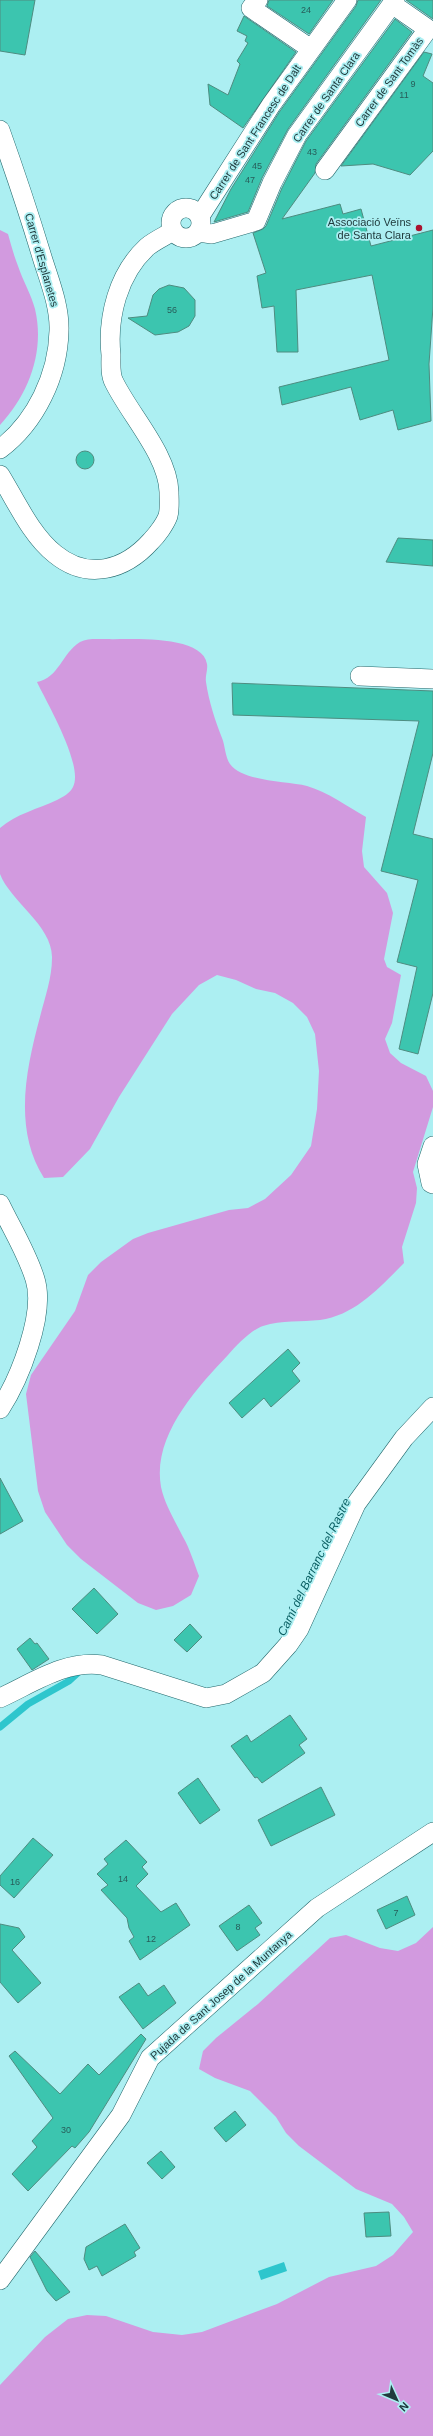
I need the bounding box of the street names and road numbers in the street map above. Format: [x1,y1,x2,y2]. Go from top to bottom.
street label: Carrer de Sant Tomàs [353,35,426,129]
street label: Carrer de Santa Clara [290,49,362,145]
street label: Carrer de Sant Francesc de Dalt [207,62,303,202]
street label: Carrer d'Esplanetes [23,212,61,309]
street label: Pujada de Sant Josep de la Muntanya [148,1928,295,2062]

